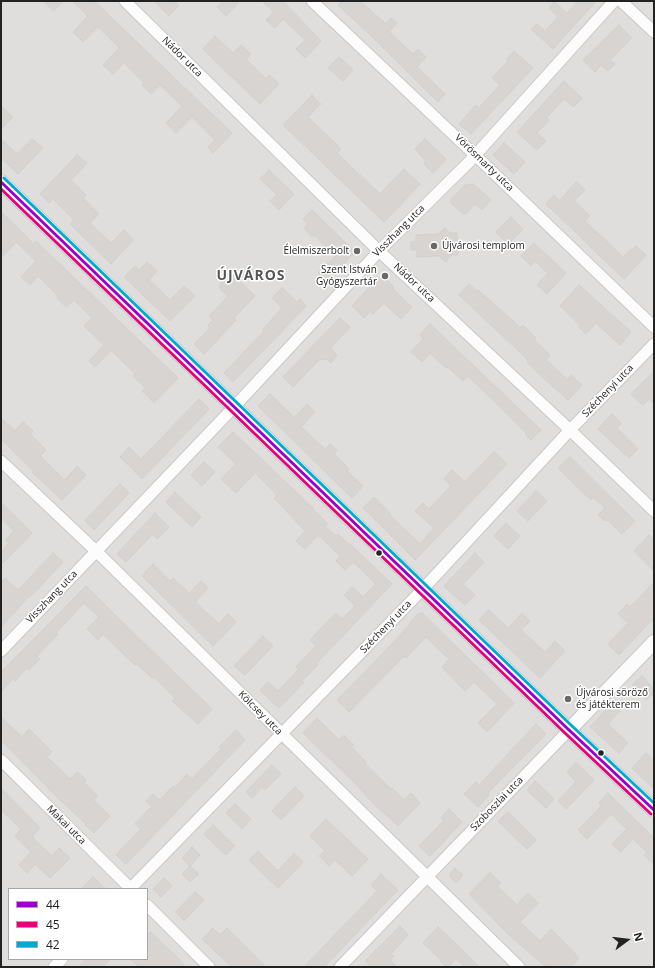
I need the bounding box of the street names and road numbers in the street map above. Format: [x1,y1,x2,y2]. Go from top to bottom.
street label: Nádor utca [159,34,205,80]
street label: Vörösmarty utca [452,132,516,194]
street label: Visszhang utca [371,203,427,259]
street label: Nádor utca [391,261,437,305]
street label: Széchenyi utca [580,362,636,420]
street label: Visszhang utca [24,568,80,626]
street label: Széchenyi utca [358,598,414,656]
street label: Kölcsey utca [235,688,285,738]
street label: Szoboszlai utca [468,774,526,834]
street label: Makai utca [44,803,88,847]

